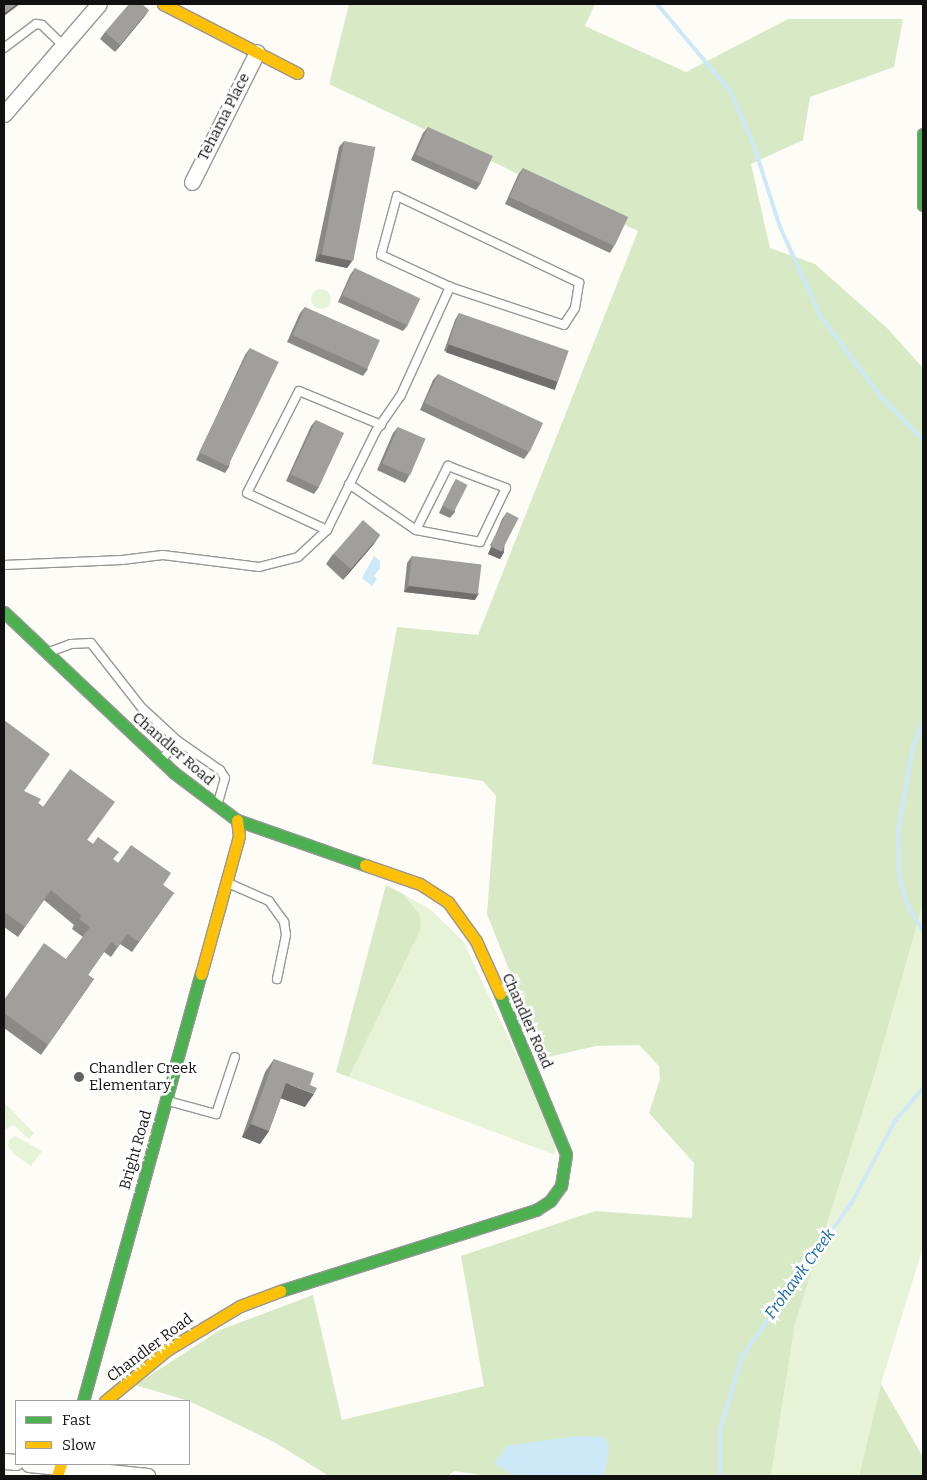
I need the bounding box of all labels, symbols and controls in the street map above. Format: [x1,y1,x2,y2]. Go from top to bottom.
street label: Tehama Place [194,70,254,164]
street label: Chandler Road [128,709,218,789]
street label: Chandler Road [498,970,556,1072]
place label: Chandler Creek Elementary [89,1059,197,1094]
marker: Chandler Creek Elementary [73,1071,85,1083]
street label: Bright Road [116,1108,156,1192]
water label: Frohawk Creek [761,1225,839,1323]
street label: Chandler Road [104,1310,196,1386]
legend [15,1400,190,1465]
text: Fast [62,1411,91,1429]
text: Slow [62,1436,96,1454]

